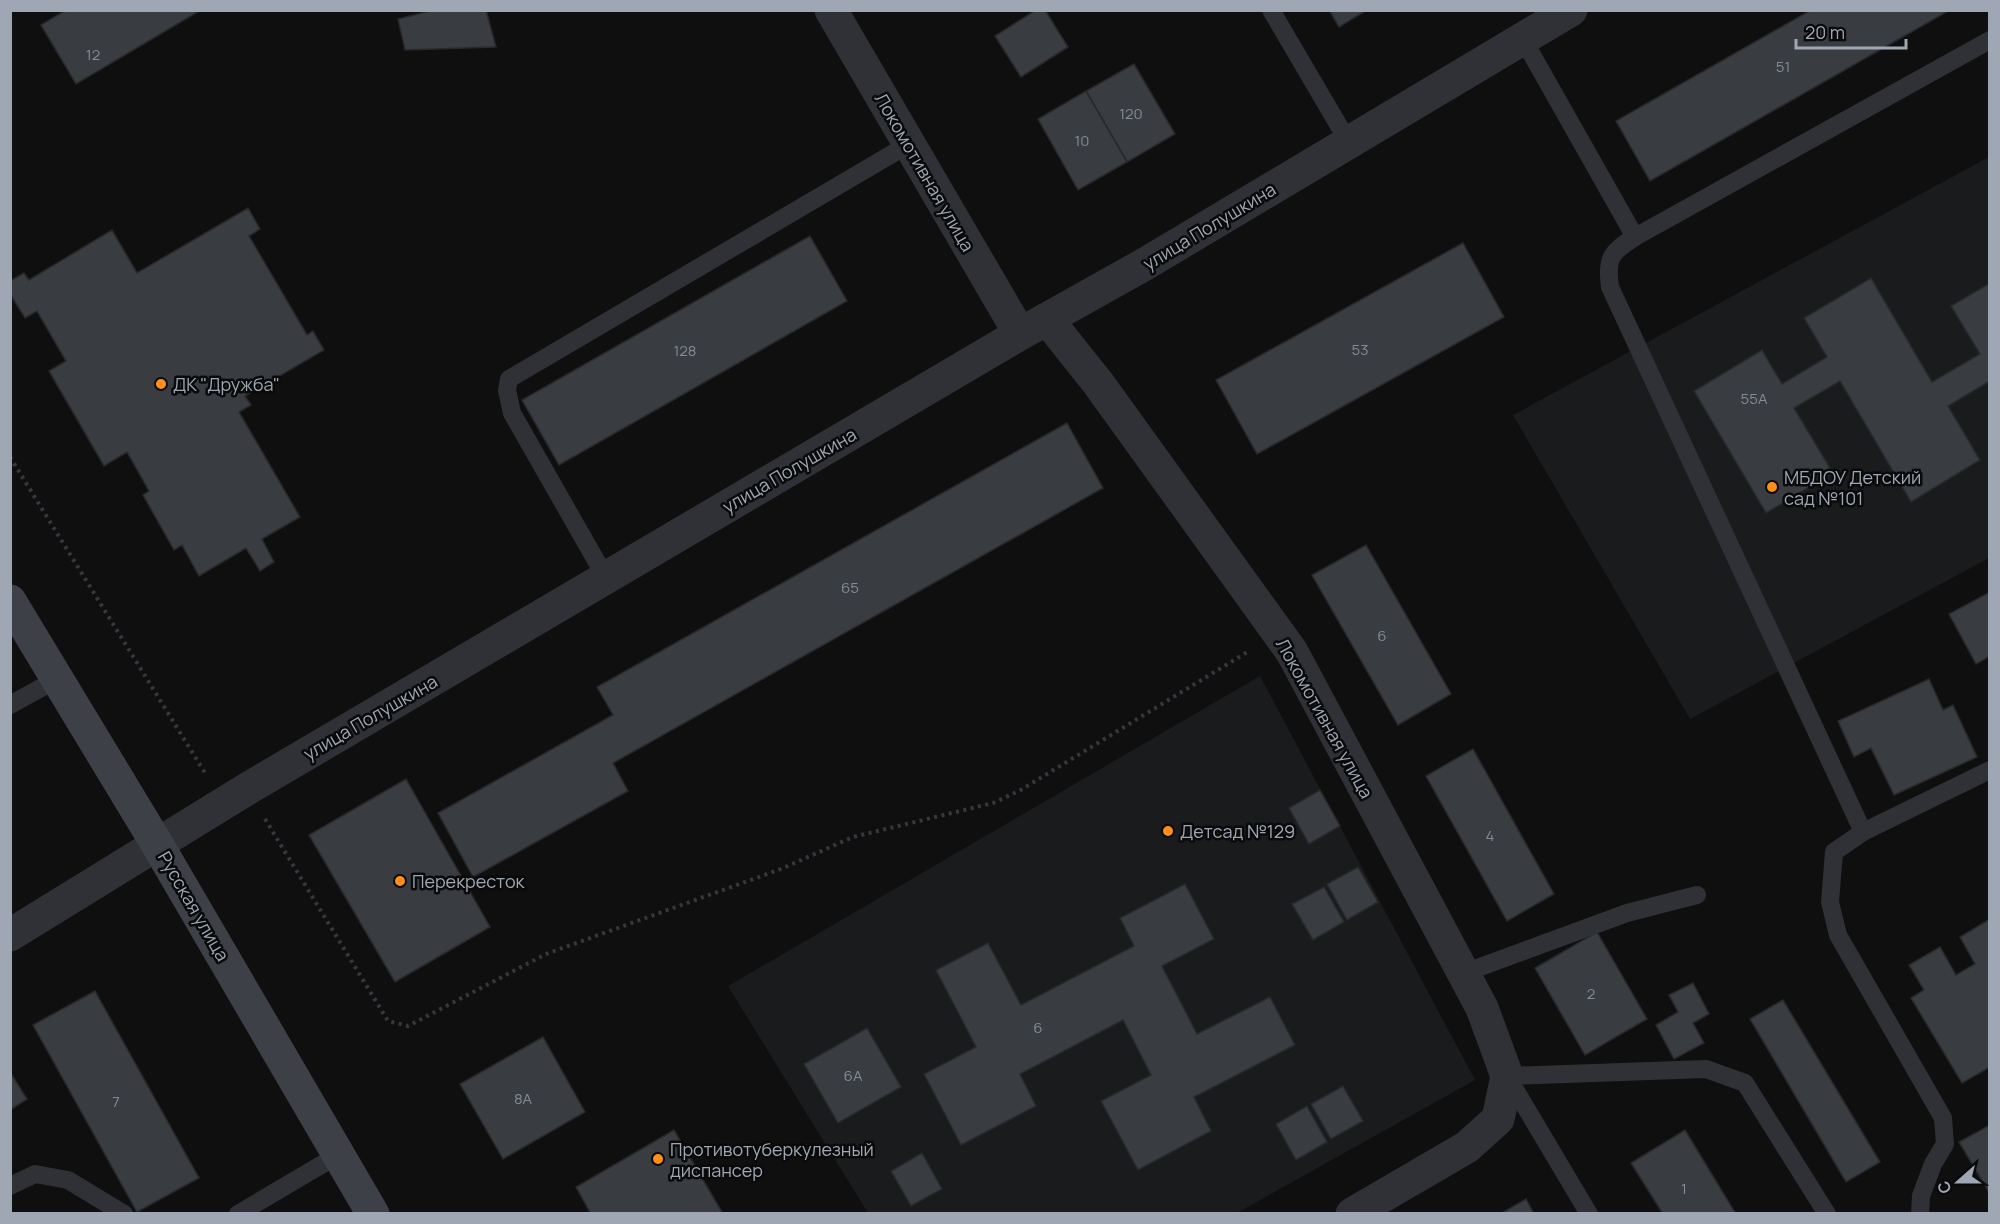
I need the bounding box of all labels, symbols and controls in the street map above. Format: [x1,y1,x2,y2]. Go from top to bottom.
scale bar [1796,12,1906,50]
text: 20 m [1805,20,1845,44]
house number: 12 [86,44,100,65]
house number: 51 [1776,56,1790,77]
street label: Локомотивная улица [870,88,980,256]
house number: 120 [1119,103,1143,124]
house number: 10 [1075,130,1090,151]
street label: улица Полушкина [1138,177,1280,275]
house number: 53 [1352,339,1368,360]
house number: 128 [673,340,697,361]
place label: ДК "Дружба" [173,372,280,396]
marker: ДК "Дружба" [154,377,168,391]
house number: 55А [1741,388,1768,409]
street label: улица Полушкина [718,422,860,518]
place label: МБДОУ Детский сад №101 [1784,465,1921,510]
marker: МБДОУ Детский сад №101 [1765,480,1779,494]
house number: 65 [841,577,859,598]
house number: 6 [1377,625,1387,646]
street label: Локомотивная улица [1271,634,1379,802]
street label: улица Полушкина [299,669,441,765]
place label: Детсад №129 [1180,819,1295,843]
marker: Детсад №129 [1161,824,1175,838]
house number: 4 [1486,825,1495,846]
street label: Русская улица [153,847,235,965]
place label: Перекресток [412,869,526,893]
marker: Перекресток [393,874,407,888]
house number: 2 [1587,983,1595,1004]
house number: 6 [1033,1017,1043,1038]
house number: 6А [844,1065,863,1086]
house number: 8А [514,1088,533,1109]
house number: 7 [112,1091,120,1112]
place label: Противотуберкулезный диспансер [670,1137,874,1182]
marker: Противотуберкулезный диспансер [651,1152,665,1166]
north arrow [1928,1152,1988,1212]
house number: 1 [1681,1178,1687,1199]
text: С [1932,1178,1956,1197]

